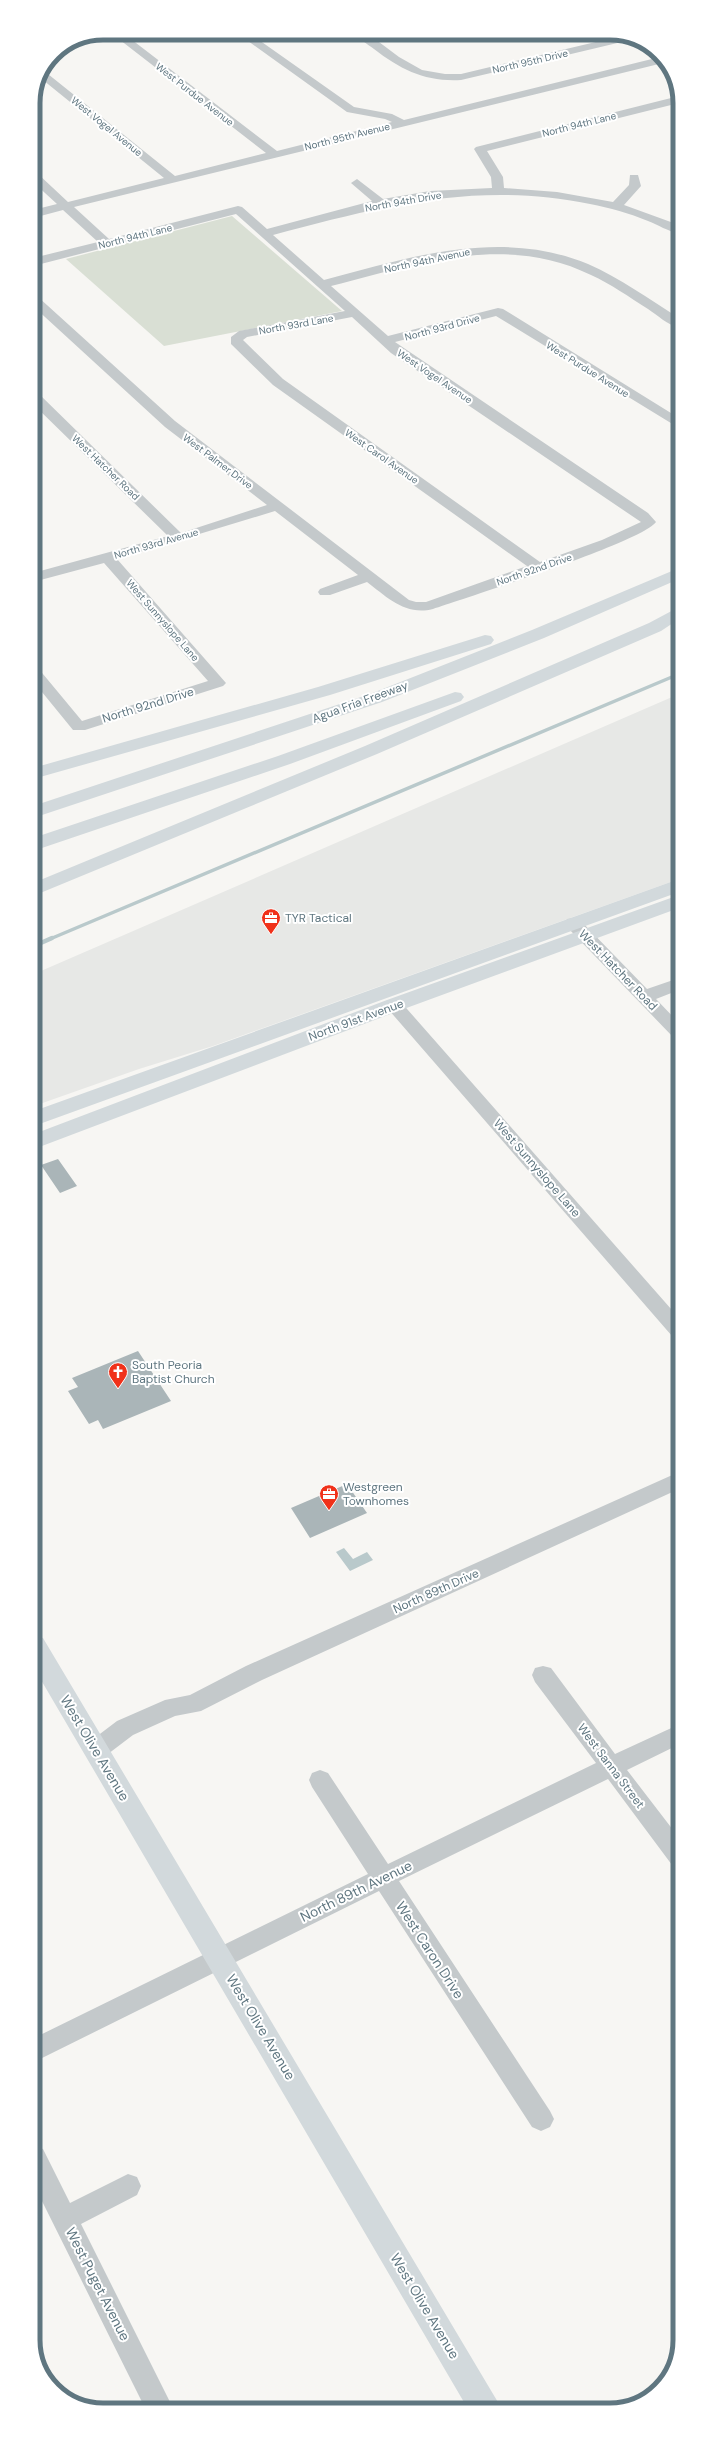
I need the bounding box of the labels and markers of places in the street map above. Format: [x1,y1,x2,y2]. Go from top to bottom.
office icon: TYR Tactical [260,907,282,935]
place label: TYR Tactical [285,910,352,926]
place label: South Peoria Baptist Church [132,1357,215,1387]
church icon: South Peoria Baptist Church [107,1361,129,1389]
place label: Westgreen Townhomes [343,1479,409,1509]
office icon: Westgreen Townhomes [318,1483,340,1511]

